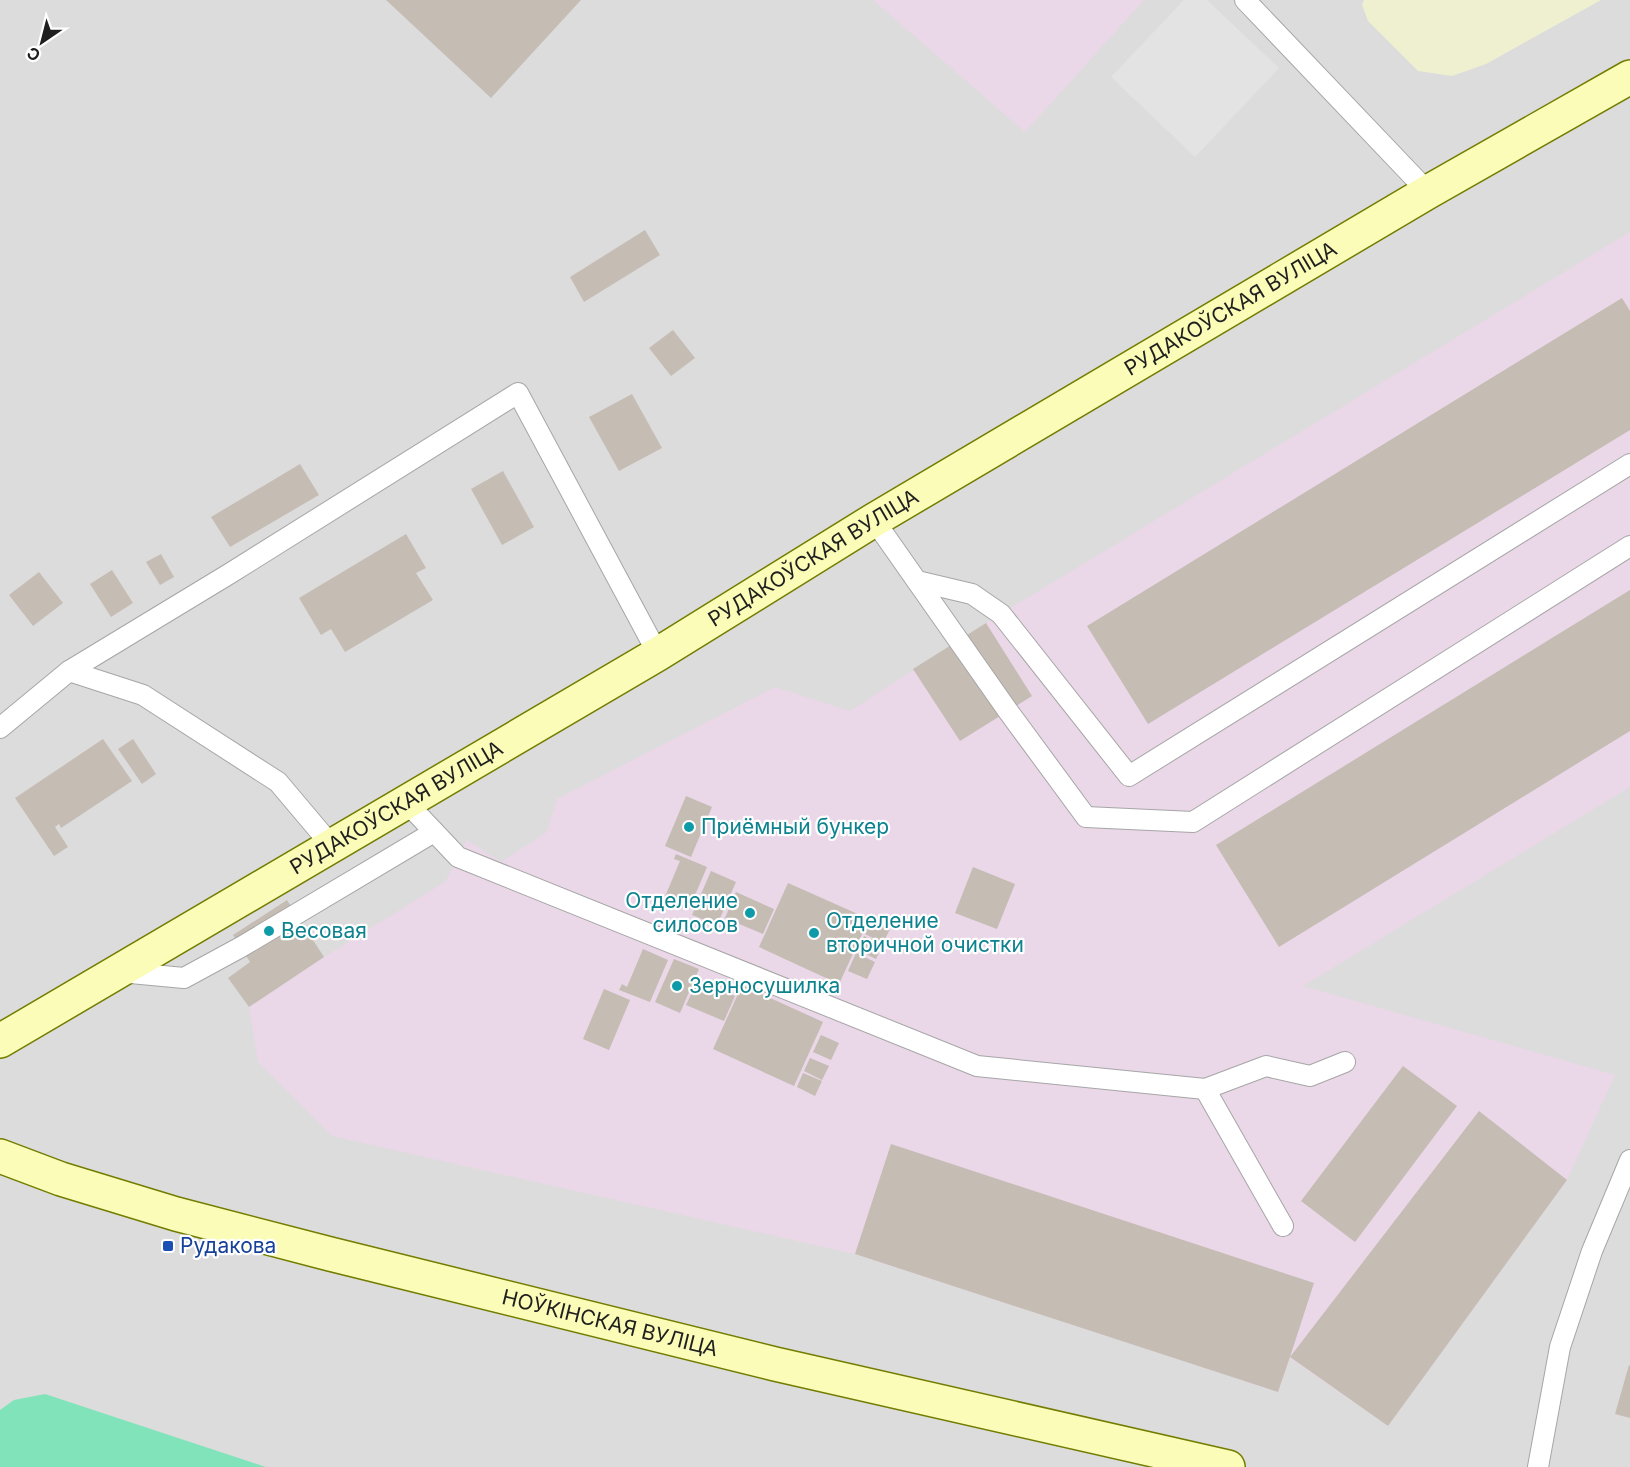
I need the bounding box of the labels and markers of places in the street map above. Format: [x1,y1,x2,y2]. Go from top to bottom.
place label: Приёмный бункер [701,814,889,839]
marker: Приёмный бункер [682,820,696,834]
place label: Отделение силосов [625,888,738,937]
marker: Отделение силосов [743,906,757,920]
place label: Отделение вторичной очистки [826,908,1024,957]
place label: Весовая [281,918,367,943]
marker: Весовая [262,924,276,938]
marker: Отделение вторичной очистки [807,926,821,940]
place label: Зерносушилка [689,973,840,998]
marker: Зерносушилка [670,979,684,993]
place label: Рудакова [180,1233,276,1258]
marker: Рудакова [161,1239,175,1253]

